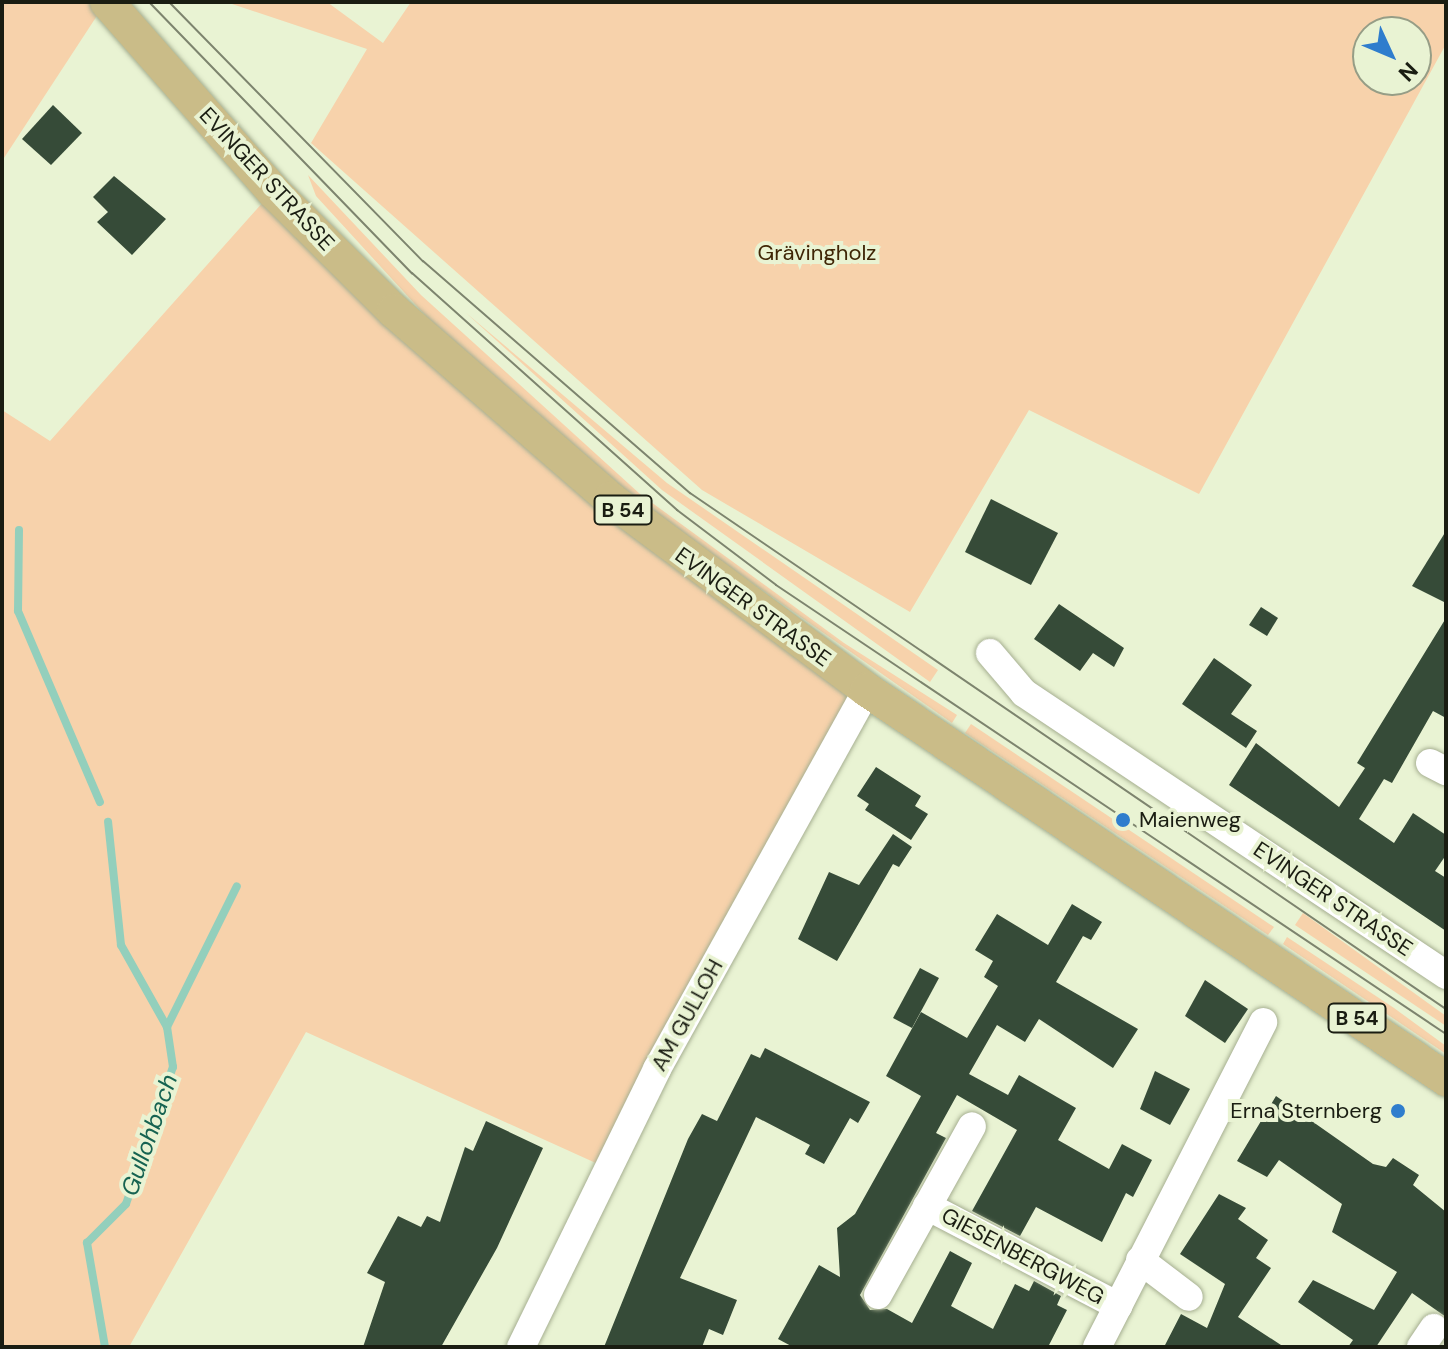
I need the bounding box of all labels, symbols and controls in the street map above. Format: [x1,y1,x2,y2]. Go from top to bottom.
north arrow [1352,16,1432,96]
text: N [1392,56,1424,87]
street label: EVINGER STRASSE [194,102,340,256]
park label: Grävingholz [758,240,876,266]
road number: B 54 [593,494,653,526]
street label: EVINGER STRASSE [670,542,836,672]
place label: Maienweg [1139,807,1241,833]
marker: Maienweg [1114,811,1132,829]
street label: EVINGER STRASSE [1249,836,1417,962]
street label: AM GULLOH [645,954,729,1076]
road number: B 54 [1327,1002,1387,1034]
water label: Gullohbach [115,1070,183,1200]
place label: Erna Sternberg [1230,1098,1382,1124]
marker: Erna Sternberg [1389,1102,1407,1120]
street label: GIESENBERGWEG [937,1202,1109,1310]

